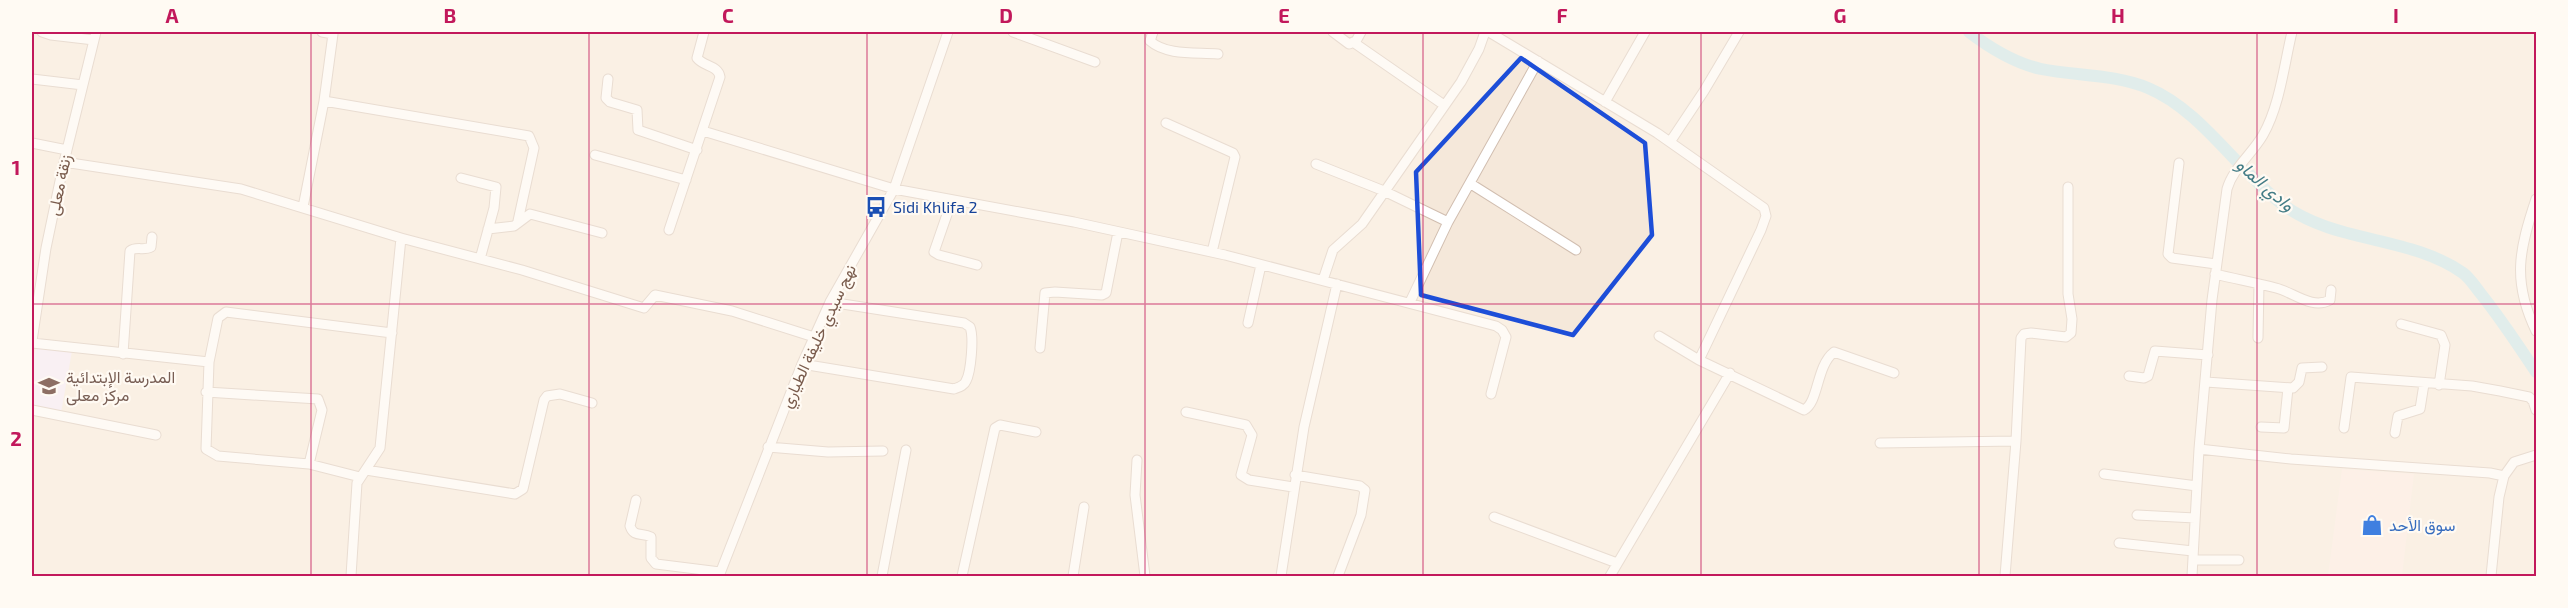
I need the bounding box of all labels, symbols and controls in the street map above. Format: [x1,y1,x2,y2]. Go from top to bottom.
text: A [165,3,179,27]
text: B [444,3,456,27]
text: C [722,3,734,27]
text: D [999,3,1013,27]
text: E [1278,3,1290,27]
text: F [1556,3,1568,27]
text: G [1834,3,1846,27]
text: H [2111,3,2125,27]
text: I [2393,3,2399,27]
street label: زنقة معلى [43,153,76,218]
water label: وادي الماو [2229,153,2299,219]
text: 1 [12,155,20,179]
bus stop icon: Sidi Khlifa 2 [864,195,888,219]
place label: Sidi Khlifa 2 [893,197,978,216]
street label: نهج سيدي خليفة الطياري [776,261,864,413]
place label: المدرسة الإبتدائية مركز معلى [66,367,175,406]
school or university icon: المدرسة الإبتدائية مركز معلى [37,374,61,398]
text: 2 [10,426,22,450]
shop icon: سوق الأحد [2360,513,2384,537]
place label: سوق الأحد [2389,515,2455,536]

